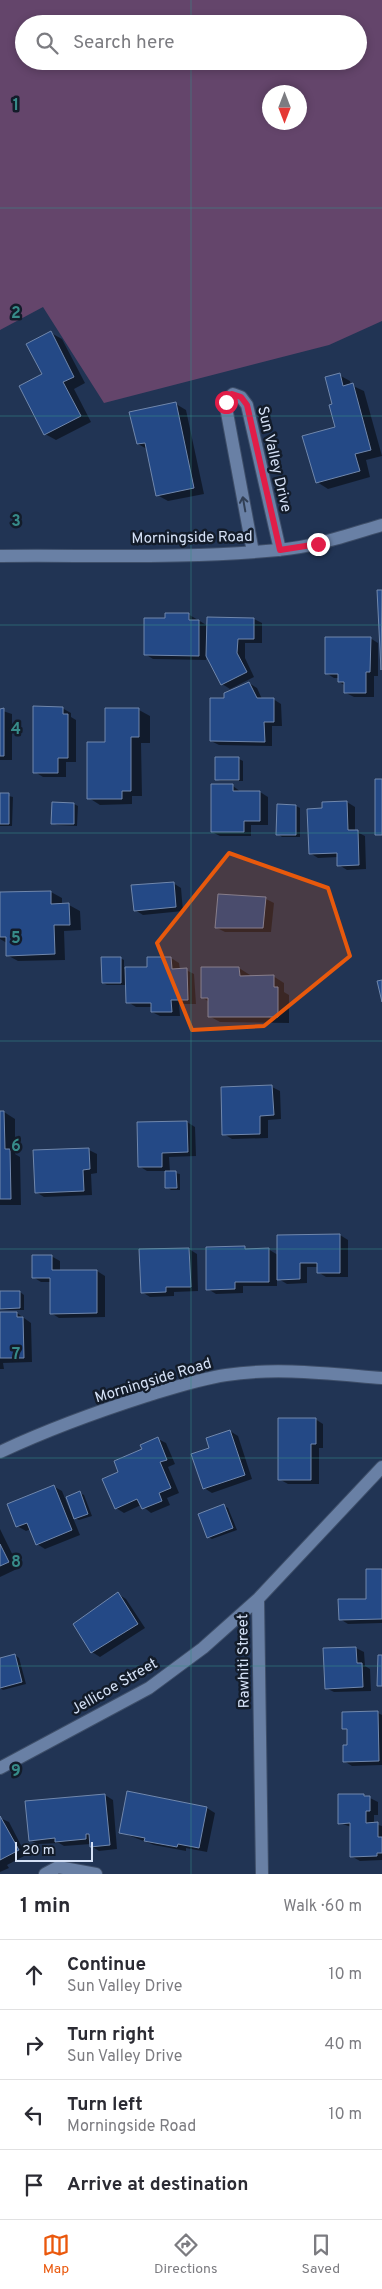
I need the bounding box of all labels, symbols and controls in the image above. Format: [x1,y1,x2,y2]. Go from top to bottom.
search box [15,15,367,70]
icon: search [33,29,61,57]
text: Search here [73,31,175,55]
north arrow [262,85,307,130]
text: 1 [13,96,19,116]
text: 2 [11,304,21,324]
route start [215,391,238,414]
street label: Sun Valley Drive [252,405,295,514]
one-way arrow [239,496,249,512]
text: 3 [11,512,21,532]
street label: Morningside Road [131,528,253,549]
route end [307,533,330,556]
text: 4 [11,720,21,740]
text: 5 [11,929,21,949]
text: 6 [11,1137,21,1157]
text: 7 [12,1345,20,1365]
street label: Morningside Road [93,1355,214,1408]
text: 8 [11,1553,21,1573]
street label: Rawhiti Street [234,1614,255,1708]
street label: Jellicoe Street [68,1655,162,1720]
text: 9 [11,1762,21,1782]
scale bar [15,1839,92,1862]
text: 20 m [22,1842,55,1859]
text: 1 min [20,1893,70,1920]
text: Walk · 60 m [283,1897,362,1917]
text: Continue [67,1953,146,1977]
icon: ahead [20,1961,48,1989]
text: 10 m [328,1965,362,1985]
text: Sun Valley Drive [67,1977,182,1997]
text: Turn right [67,2023,155,2047]
icon: right [20,2031,48,2059]
text: 40 m [324,2035,362,2055]
text: Sun Valley Drive [67,2047,182,2067]
text: Turn left [67,2093,143,2117]
icon: left [20,2101,48,2129]
text: 10 m [328,2105,362,2125]
text: Morningside Road [67,2117,196,2137]
icon: arrive [20,2171,48,2199]
text: Arrive at destination [67,2173,248,2197]
tab: Map [42,2231,70,2278]
tab: Directions [154,2231,218,2278]
tab: Saved [302,2231,340,2278]

